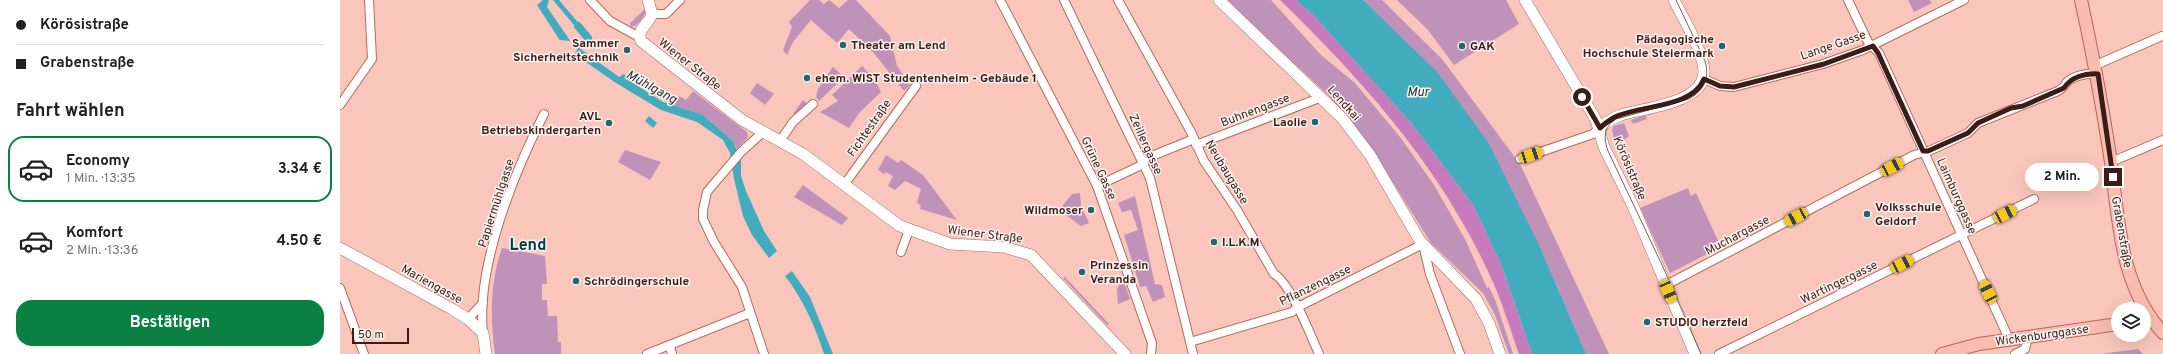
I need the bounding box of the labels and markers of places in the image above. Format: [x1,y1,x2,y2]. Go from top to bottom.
place label: Pädagogische Hochschule Steiermark [1583,32,1714,62]
place label: Sammer Sicherheitstechnik [513,36,619,66]
place label: Theater am Lend [851,38,946,54]
place label: GAK [1470,39,1495,55]
marker: Theater am Lend [838,40,848,50]
marker: GAK [1457,41,1467,51]
marker: Pädagogische Hochschule Steiermark [1717,41,1727,51]
marker: Sammer Sicherheitstechnik [622,45,632,55]
place label: ehem. WIST Studentenheim - Gebäude 1 [815,71,1037,87]
marker: ehem. WIST Studentenheim - Gebäude 1 [802,73,812,83]
place label: AVL Betriebskindergarten [481,109,601,139]
place label: Laolie [1273,115,1307,131]
marker: Laolie [1310,117,1320,127]
marker: AVL Betriebskindergarten [604,118,614,128]
place label: Volksschule Geidorf [1875,200,1942,230]
place label: Wildmoser [1024,203,1083,219]
marker: Wildmoser [1086,205,1096,215]
marker: Volksschule Geidorf [1862,209,1872,219]
place label: I.L.K.M [1222,235,1259,251]
marker: I.L.K.M [1209,237,1219,247]
place label: Prinzessin Veranda [1090,258,1148,288]
marker: Prinzessin Veranda [1077,267,1087,277]
place label: Schrödingerschule [584,274,690,290]
marker: Schrödingerschule [571,276,581,286]
place label: STUDIO herzfeld [1655,315,1748,331]
marker: STUDIO herzfeld [1642,317,1652,327]

